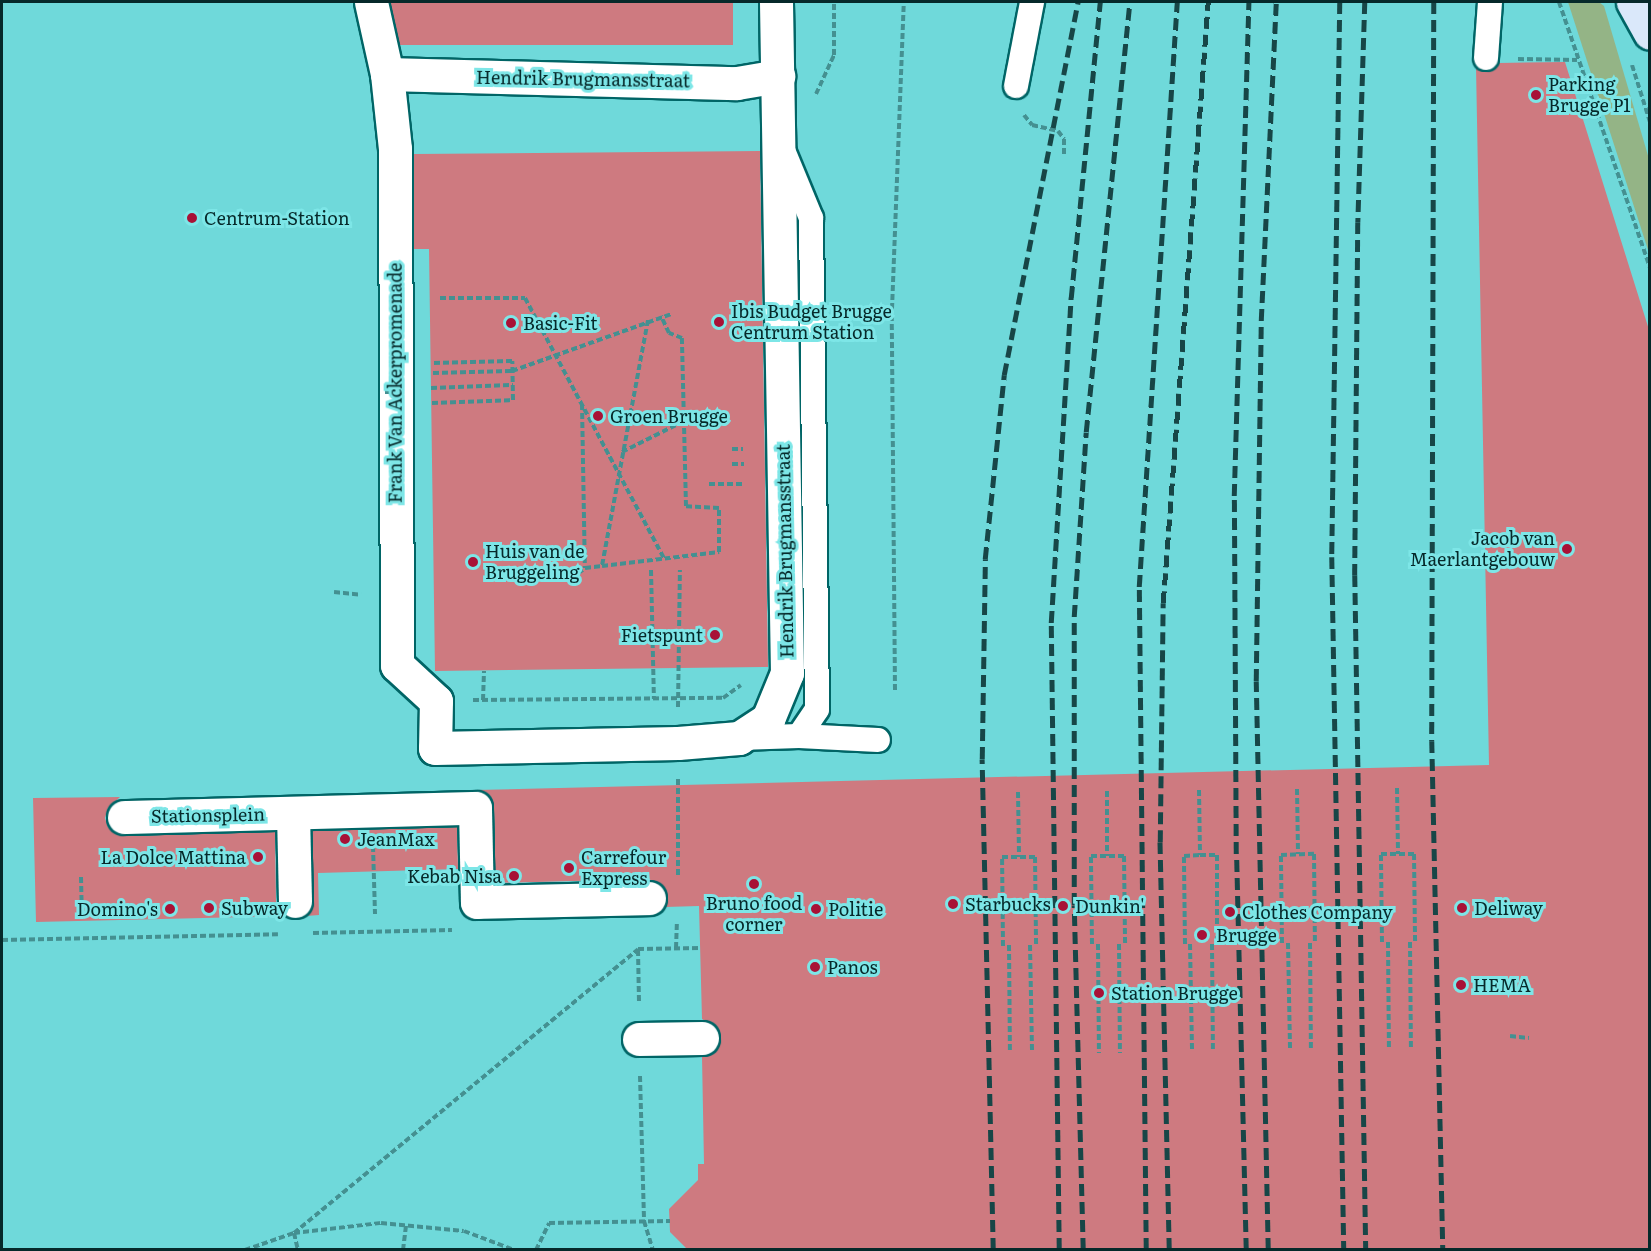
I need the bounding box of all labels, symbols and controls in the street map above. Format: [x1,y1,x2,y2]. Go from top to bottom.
street label: Hendrik Brugmansstraat [476,66,690,92]
place label: Parking Brugge P1 [1548,74,1631,116]
marker: Parking Brugge P1 [1529,88,1543,102]
place label: Centrum-Station [204,207,350,229]
marker: Centrum-Station [185,211,199,225]
street label: Frank Van Ackerpromenade [384,263,406,503]
place label: Ibis Budget Brugge Centrum Station [731,301,892,344]
place label: Basic-Fit [523,312,598,334]
marker: Ibis Budget Brugge Centrum Station [712,315,726,329]
marker: Basic-Fit [504,316,518,330]
place label: Groen Brugge [610,405,728,427]
marker: Groen Brugge [591,409,605,423]
street label: Hendrik Brugmansstraat [772,444,798,658]
place label: Jacob van Maerlantgebouw [1410,528,1555,570]
place label: Huis van de Bruggeling [485,541,584,584]
marker: Jacob van Maerlantgebouw [1560,542,1574,556]
marker: Huis van de Bruggeling [466,555,480,569]
place label: Fietspunt [621,624,703,646]
marker: Fietspunt [708,628,722,642]
street label: Stationsplein [151,803,265,827]
place label: JeanMax [357,828,435,850]
marker: JeanMax [338,832,352,846]
place label: La Dolce Mattina [100,846,246,868]
place label: Carrefour Express [581,847,666,890]
marker: La Dolce Mattina [251,850,265,864]
marker: Carrefour Express [562,861,576,875]
place label: Kebab Nisa [407,865,502,887]
marker: Kebab Nisa [507,869,521,883]
marker: Bruno food corner [747,877,761,891]
place label: Bruno food corner [706,893,802,936]
place label: Starbucks [965,893,1051,915]
place label: Dunkin' [1075,895,1144,917]
place label: Subway [221,897,288,919]
marker: Starbucks [946,897,960,911]
place label: Deliway [1474,897,1543,919]
place label: Domino's [77,898,158,920]
place label: Politie [828,898,883,920]
marker: Dunkin' [1056,899,1070,913]
marker: Subway [202,901,216,915]
place label: Clothes Company [1242,901,1393,923]
marker: Deliway [1455,901,1469,915]
marker: Domino's [163,902,177,916]
marker: Politie [809,902,823,916]
marker: Clothes Company [1223,905,1237,919]
place label: Brugge [1216,924,1277,946]
marker: Brugge [1193,926,1211,944]
place label: Panos [827,956,878,978]
marker: Panos [808,960,822,974]
place label: HEMA [1473,974,1531,996]
marker: HEMA [1454,978,1468,992]
place label: Station Brugge [1111,982,1238,1004]
marker: Station Brugge [1092,986,1106,1000]

